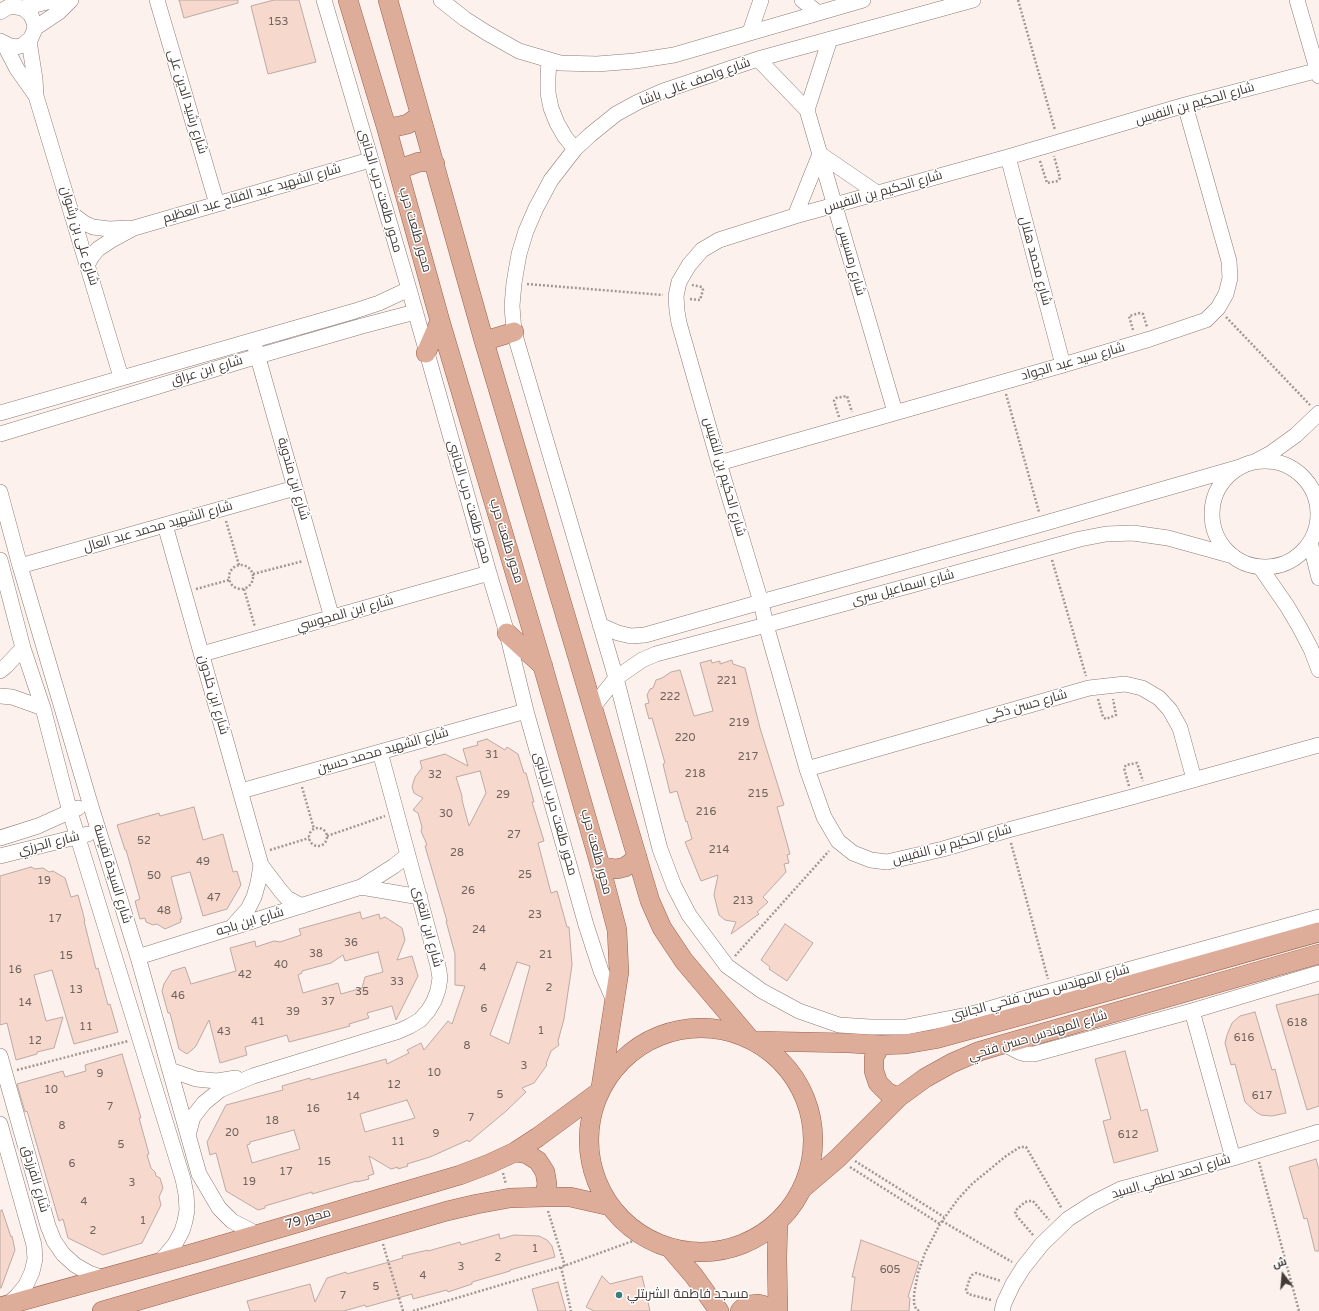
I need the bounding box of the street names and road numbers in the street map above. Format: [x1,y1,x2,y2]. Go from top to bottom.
street label: شارع رشيد الدين على [164,48,210,156]
street label: شارع واصف غالى باشا [637,55,753,109]
street label: شارع الحكيم بن النفيس [1134,80,1256,128]
street label: محور طلعت حرب الجانبى [355,127,405,255]
street label: شارع الشهيد عبد الفتاح عبد العظيم [161,161,343,227]
street label: شارع الحكيم بن النفيس [822,168,944,216]
street label: شارع على بن رشوان [56,184,102,288]
street label: محور طلعت حرب [395,186,435,274]
street label: شارع محمد هلال [1016,215,1054,307]
street label: شارع رمسيس [834,224,868,298]
street label: شارع سيد عبد الجواد [1019,340,1127,384]
street label: شارع ابن عراق [169,353,245,389]
street label: شارع الحكيم بن النفيس [700,416,748,538]
street label: شارع ابن مندوية [274,436,312,522]
street label: محور طلعت حرب الجانبى [444,438,494,566]
street label: محور طلعت حرب [486,497,526,585]
street label: شارع الشهيد محمد عبد العال [82,498,234,556]
street label: شارع اسماعيل سرى [850,567,956,609]
street label: شارع ابن المجوسي [295,593,395,635]
street label: شارع ابن خلدون [194,653,232,737]
street label: شارع حسن ذكى [983,687,1069,725]
street label: شارع الشهيد محمد حسين [315,725,451,777]
street label: محور طلعت حرب الجانبى [530,750,580,878]
street label: محور طلعت حرب [577,808,615,896]
street label: شارع الحكيم بن النفيس [891,822,1013,868]
street label: شارع السيدة نفيسة [90,823,134,925]
street label: شارع الجرزي [17,829,81,859]
street label: شارع ابن التغرى [409,885,445,969]
street label: شارع ابن باجه [214,904,286,940]
street label: شارع المهندس حسن فتحي الجانبى [949,962,1131,1024]
street label: شارع المهندس حسن فتحي [967,1007,1109,1065]
street label: شارع الفرزدق [18,1144,52,1214]
street label: شارع احمد لطفي السيد [1109,1151,1233,1203]
street label: محور 79 [283,1205,333,1233]

